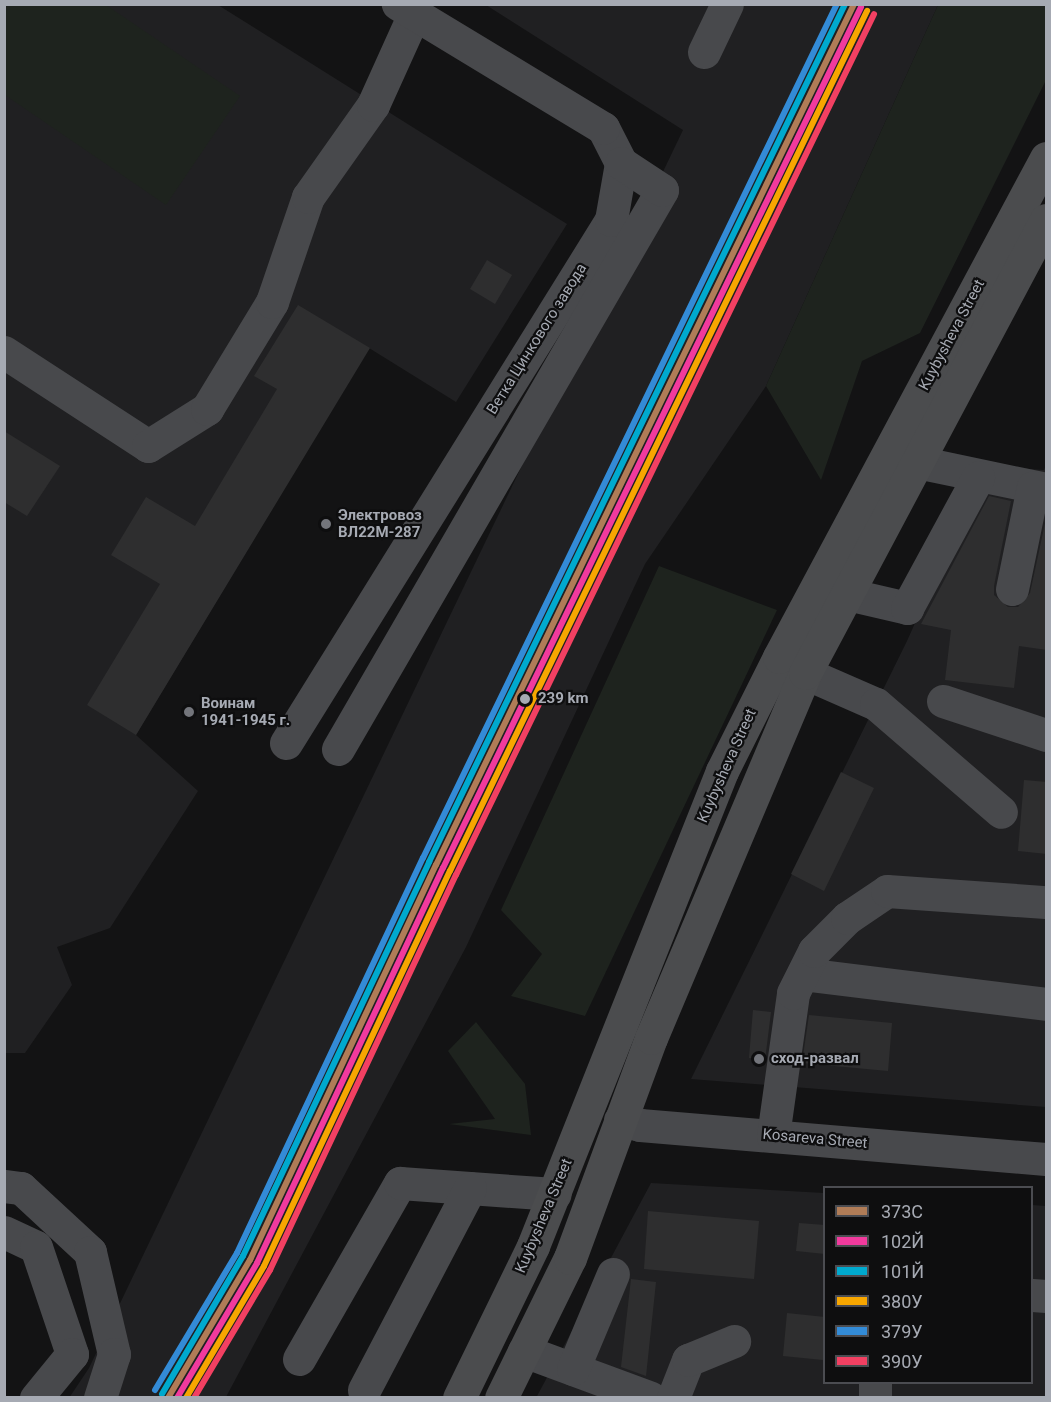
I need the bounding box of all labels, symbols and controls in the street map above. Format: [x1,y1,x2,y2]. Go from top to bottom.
street label: Ветка Цинкового завода [483,260,591,418]
street label: Kuybysheva Street [915,277,989,393]
place label: Электровоз ВЛ22М-287 [338,506,422,541]
marker: Электровоз ВЛ22М-287 [319,517,333,531]
marker: 239 km [516,690,534,708]
place label: 239 km [538,690,589,708]
place label: Воинам 1941-1945 г. [201,694,290,729]
marker: Воинам 1941-1945 г. [182,705,196,719]
street label: Kuybysheva Street [694,706,760,826]
place label: сход-развал [771,1050,859,1068]
marker: сход-развал [752,1052,766,1066]
street label: Kosareva Street [762,1125,868,1153]
street label: Kuybysheva Street [512,1156,576,1276]
legend [823,1186,1033,1384]
text: 373C [881,1201,923,1222]
text: 102Й [881,1231,924,1252]
text: 101Й [881,1261,924,1282]
text: 380У [881,1291,923,1312]
text: 379У [881,1321,923,1342]
text: 390У [881,1351,923,1372]

